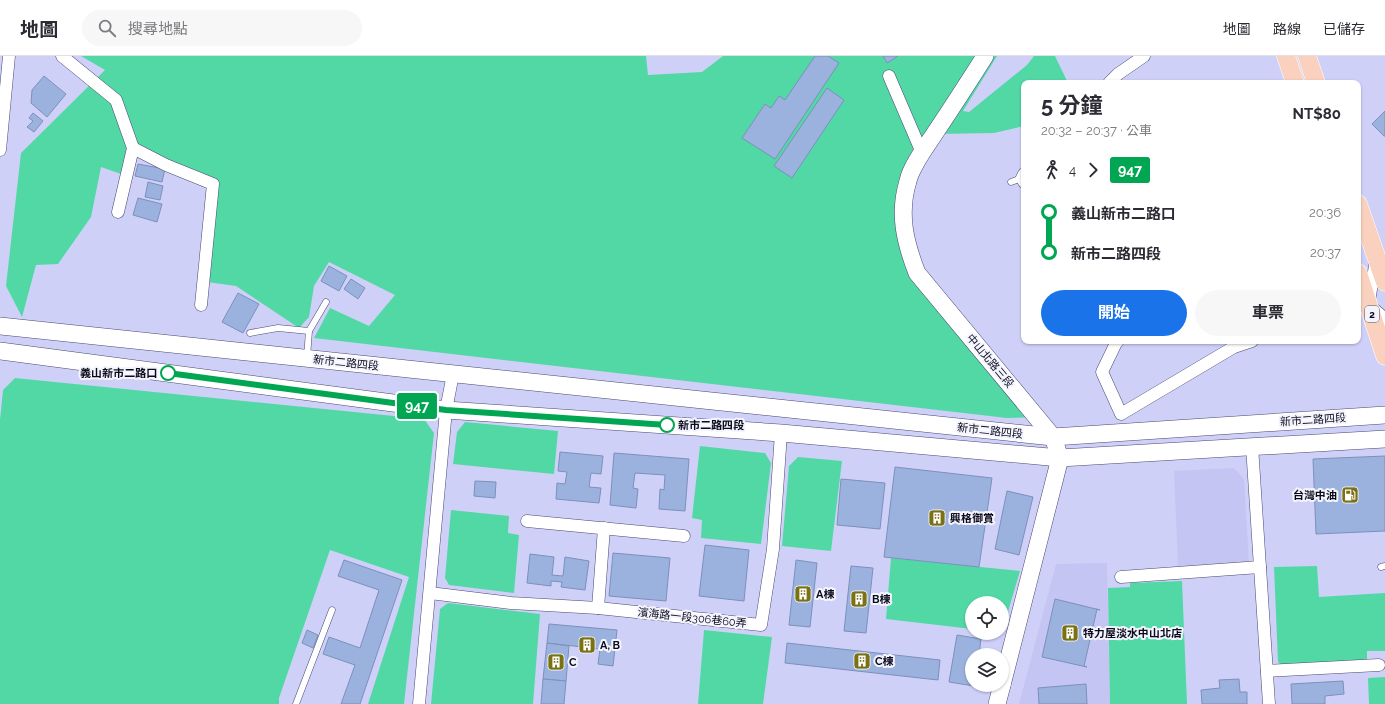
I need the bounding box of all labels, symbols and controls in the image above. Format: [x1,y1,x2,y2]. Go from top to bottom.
search box [82,10,362,46]
icon: search [96,17,118,39]
text: 地圖 [20,18,58,40]
text: 搜尋地點 [128,20,188,38]
text: 地圖 [1223,21,1251,37]
text: 路線 [1273,21,1301,37]
text: 已儲存 [1323,21,1365,37]
text: 5 分鐘 [1041,92,1102,118]
text: NT$80 [1292,105,1341,123]
text: 20:32 – 20:37 · 公車 [1041,123,1152,138]
icon: walk [1041,159,1063,181]
icon: forward [1082,159,1104,181]
text: 947 [1118,162,1142,178]
text: 4 [1069,163,1076,178]
text: 義山新市二路口 [1071,205,1176,223]
text: 20:36 [1309,205,1341,220]
text: 新市二路四段 [1071,245,1161,263]
text: 20:37 [1310,245,1341,260]
button: 開始 [1041,290,1187,336]
button: 車票 [1195,290,1341,336]
road number: 2 [1365,306,1379,322]
street label: 中山北路三段 [964,332,1016,390]
street label: 新市二路四段 [313,353,379,373]
marker: 義山新市二路口 [160,365,176,381]
place label: 義山新市二路口 [80,367,157,380]
line badge: 947 [394,393,440,419]
text: 947 [405,398,429,414]
street label: 新市二路四段 [1280,411,1346,429]
marker: 新市二路四段 [659,417,675,433]
place label: 新市二路四段 [678,419,744,432]
street label: 新市二路四段 [957,421,1023,441]
fuel station icon: 台灣中油 [1340,485,1360,505]
place label: 台灣中油 [1293,489,1337,502]
building icon: 興格御賞 [927,508,947,528]
place label: 興格御賞 [950,512,994,525]
building icon: A棟 [793,584,813,604]
place label: A棟 [816,588,834,601]
building icon: B棟 [849,589,869,609]
place label: B棟 [872,593,890,606]
map controls [965,596,1009,692]
button: locate [965,596,1009,640]
street label: 濱海路一段306巷60弄 [637,606,747,630]
building icon: 特力屋淡水中山北店 [1060,623,1080,643]
place label: 特力屋淡水中山北店 [1083,627,1182,640]
building icon: A, B [577,635,597,655]
place label: A, B [600,639,621,652]
button: layers [965,648,1009,692]
building icon: C棟 [852,651,872,671]
building icon: C [546,652,566,672]
place label: C棟 [875,655,894,668]
place label: C [569,656,577,669]

